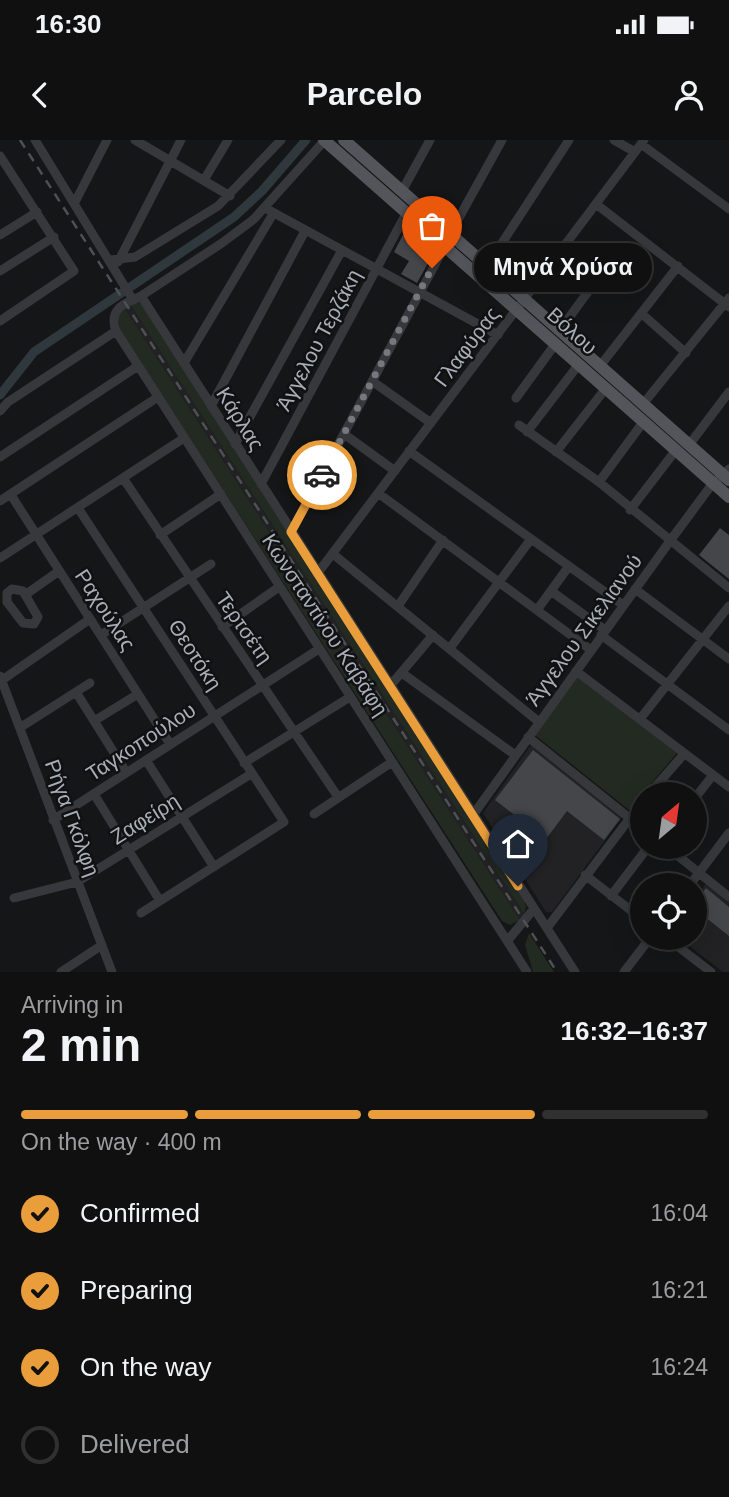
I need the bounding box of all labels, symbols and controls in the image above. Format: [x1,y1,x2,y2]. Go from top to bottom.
text: 16:30 [35,9,102,39]
icon: back [21,76,59,114]
text: Parcelo [307,76,422,112]
icon: person [670,76,708,114]
pin [402,196,462,268]
icon: bag [413,207,451,245]
callout: Μηνά Χρύσα [474,244,652,292]
text: Μηνά Χρύσα [493,254,633,280]
street label: Άγγελου Τερζάκη [272,265,366,414]
street label: Βόλου [543,302,602,359]
street label: Γλαφύρας [429,303,504,391]
street label: Κάρλας [212,383,269,454]
courier [287,440,357,510]
icon: car [303,456,341,494]
street label: Κωνσταντίνου Καβάφη [258,530,393,720]
street label: Άγγελου Σικελιανού [521,549,646,710]
street label: Ραχούλας [71,565,140,655]
street label: Τερτσέτη [212,588,277,668]
street label: Θεοτόκη [164,615,227,694]
street label: Ταγκοπούλου [82,698,200,785]
street label: Ρήγα Γκόλφη [41,756,104,879]
north arrow [630,782,707,859]
map controls [630,782,707,950]
street label: Ζαφείρη [106,789,183,849]
pin [488,814,548,886]
icon: home [499,825,537,863]
button: locate [630,873,707,950]
text: Arriving in [21,992,123,1018]
text: 16:32–16:37 [561,1016,708,1046]
text: 2 min [21,1019,141,1071]
text: On the way · 400 m [21,1129,222,1155]
icon: check [21,1195,59,1233]
text: Confirmed [80,1198,200,1228]
text: 16:04 [650,1200,708,1226]
icon: check [21,1272,59,1310]
text: Preparing [80,1275,193,1305]
text: 16:21 [650,1277,708,1303]
icon: check [21,1349,59,1387]
text: On the way [80,1352,212,1382]
text: 16:24 [650,1354,708,1380]
text: Delivered [80,1429,190,1459]

